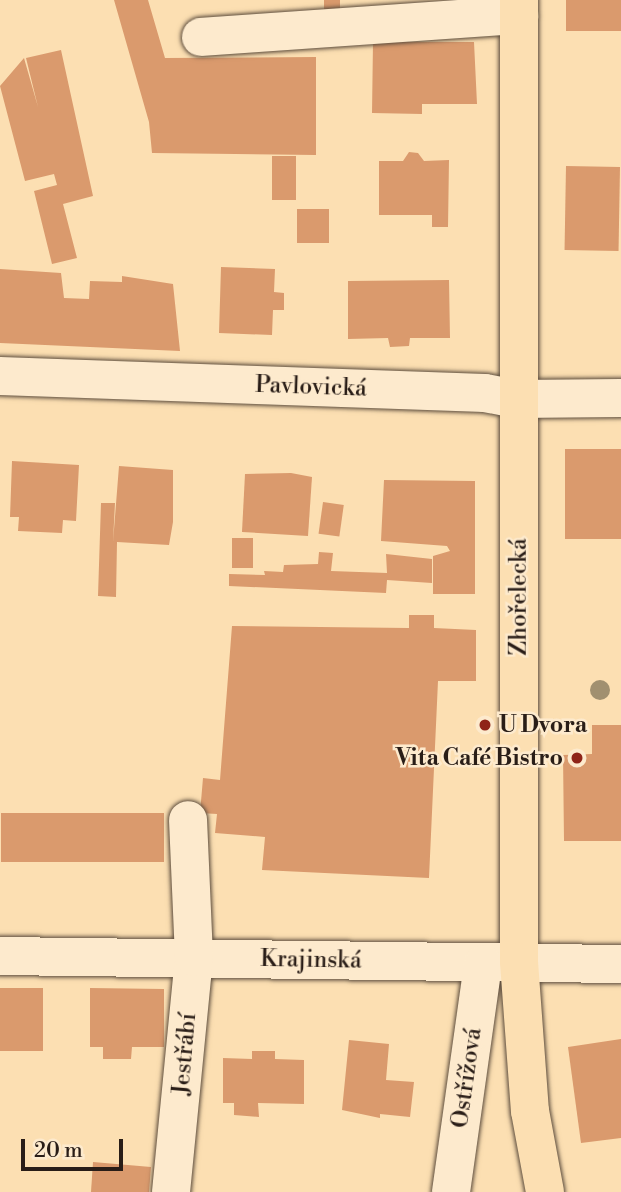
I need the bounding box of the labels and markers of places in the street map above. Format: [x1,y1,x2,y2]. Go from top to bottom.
place label: U Dvora [499,711,587,739]
marker: U Dvora [477,717,493,733]
place label: Vita Café Bistro [396,744,563,772]
marker: Vita Café Bistro [569,750,585,766]

